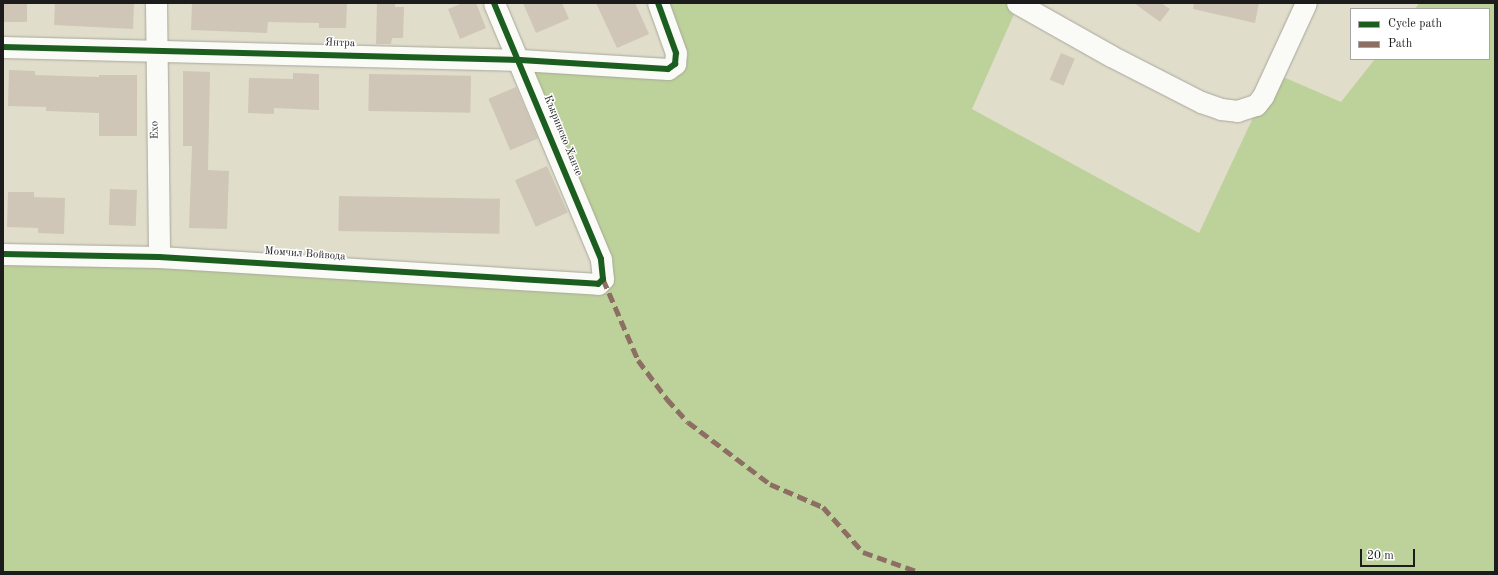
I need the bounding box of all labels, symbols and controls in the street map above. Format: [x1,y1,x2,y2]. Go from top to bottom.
legend [1350,8,1490,60]
text: Cycle path [1388,18,1442,30]
street label: Янтра [324,37,356,51]
text: Path [1388,38,1412,50]
street label: Къкринско Ханче [540,94,584,178]
street label: Ехо [149,121,163,139]
street label: Момчил Войвода [264,246,346,264]
scale bar [1362,541,1417,567]
text: 20 m [1367,550,1394,562]

